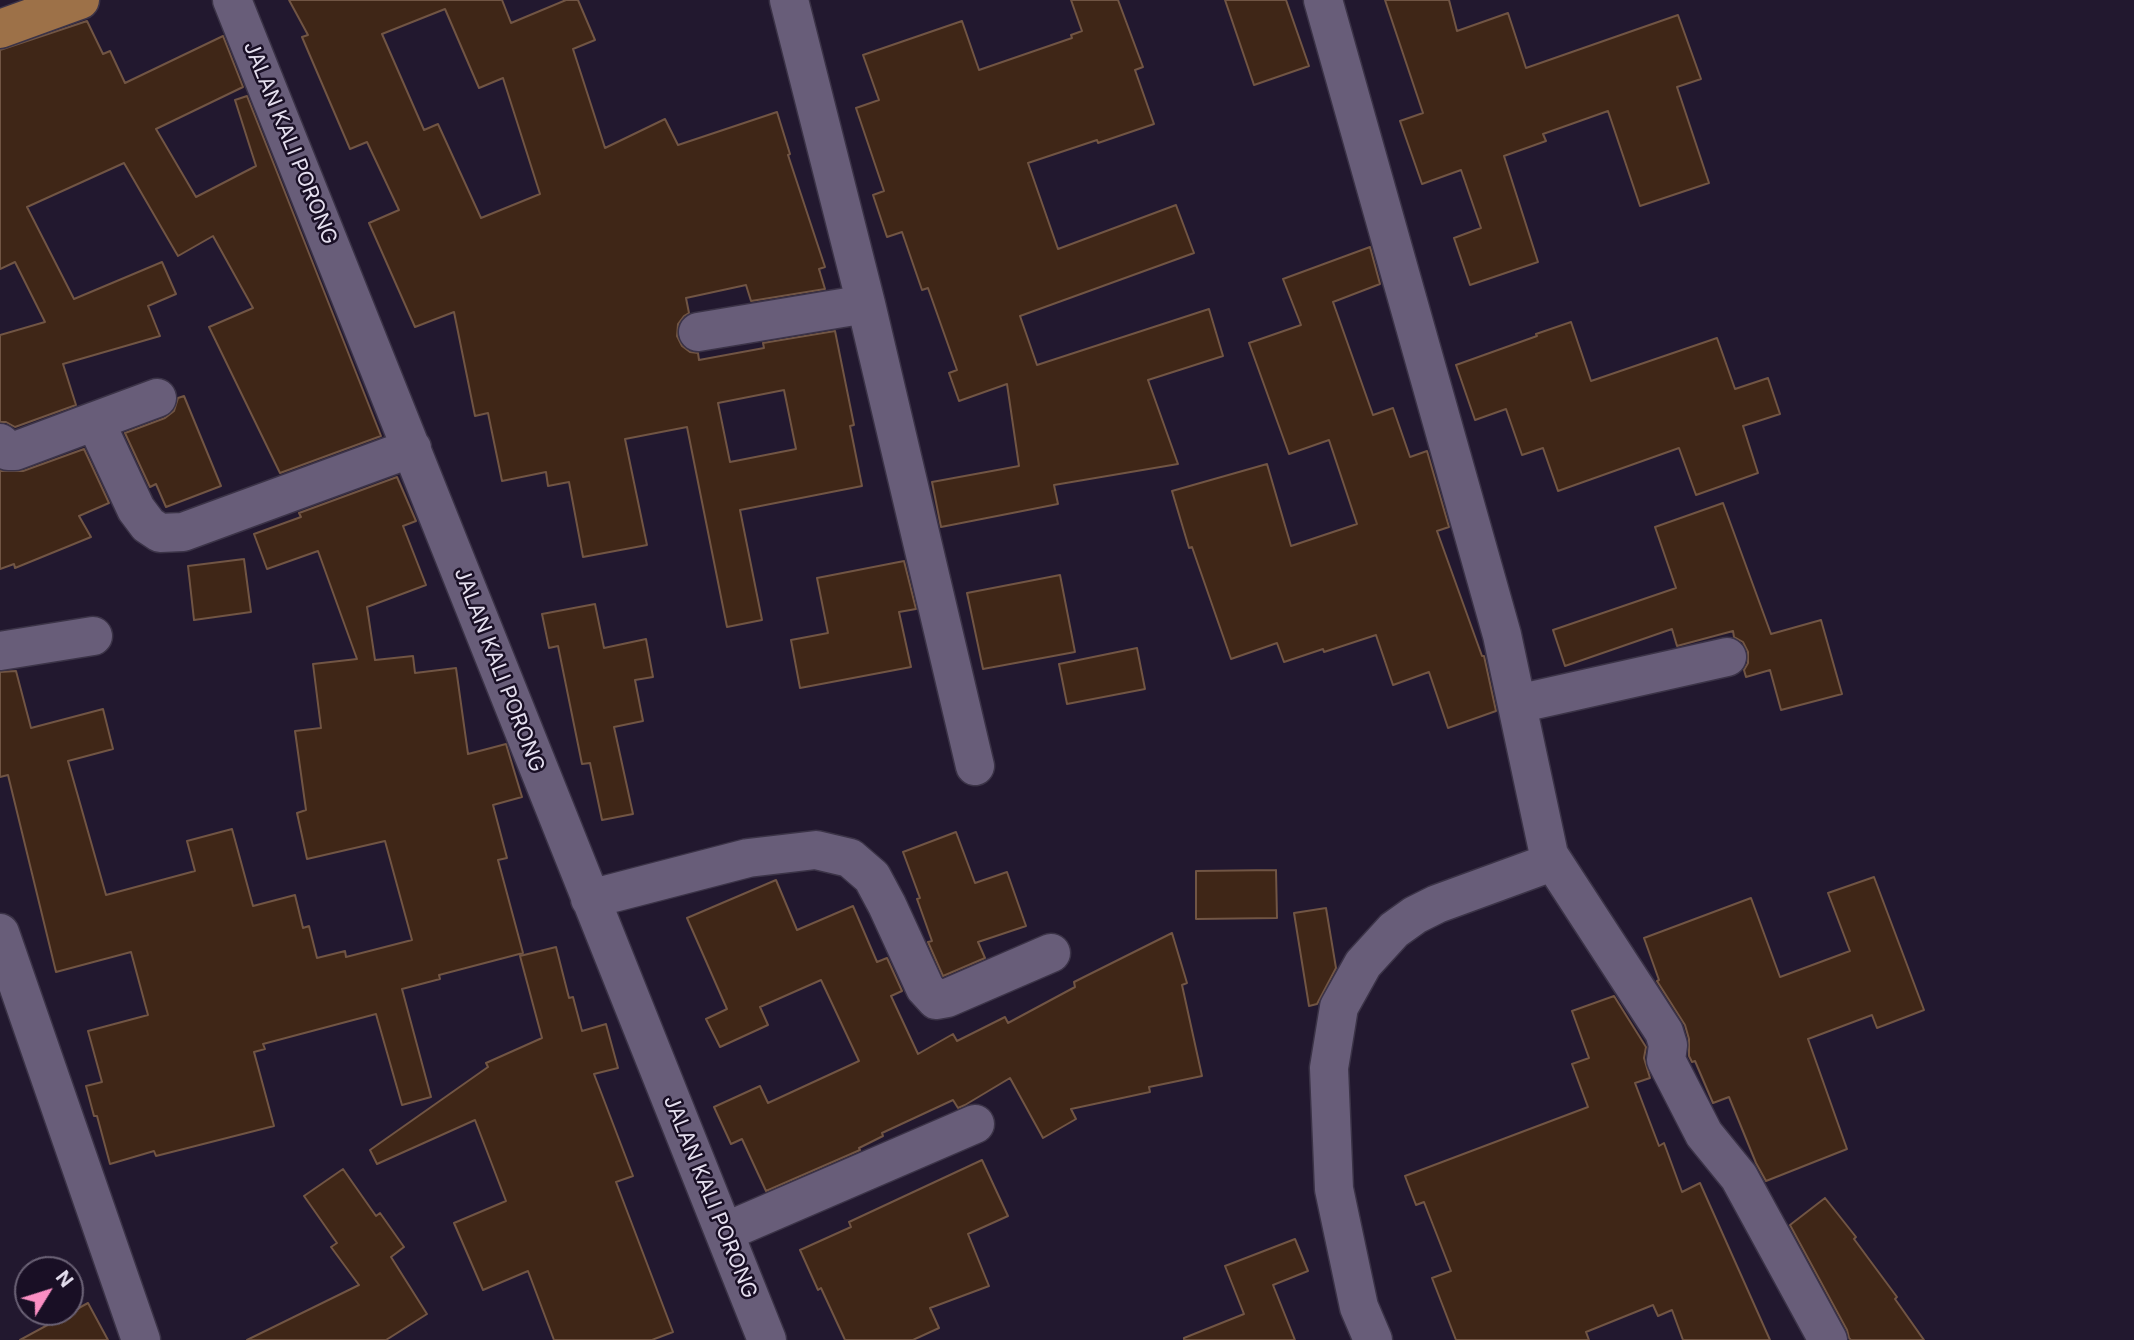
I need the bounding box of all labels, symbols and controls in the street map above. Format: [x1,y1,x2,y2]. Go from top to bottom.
street label: JALAN KALI PORONG [238,38,342,248]
street label: JALAN KALI PORONG [448,564,550,776]
street label: JALAN KALI PORONG [658,1092,762,1302]
north arrow [14,1256,84,1326]
text: N [51,1266,78,1292]

